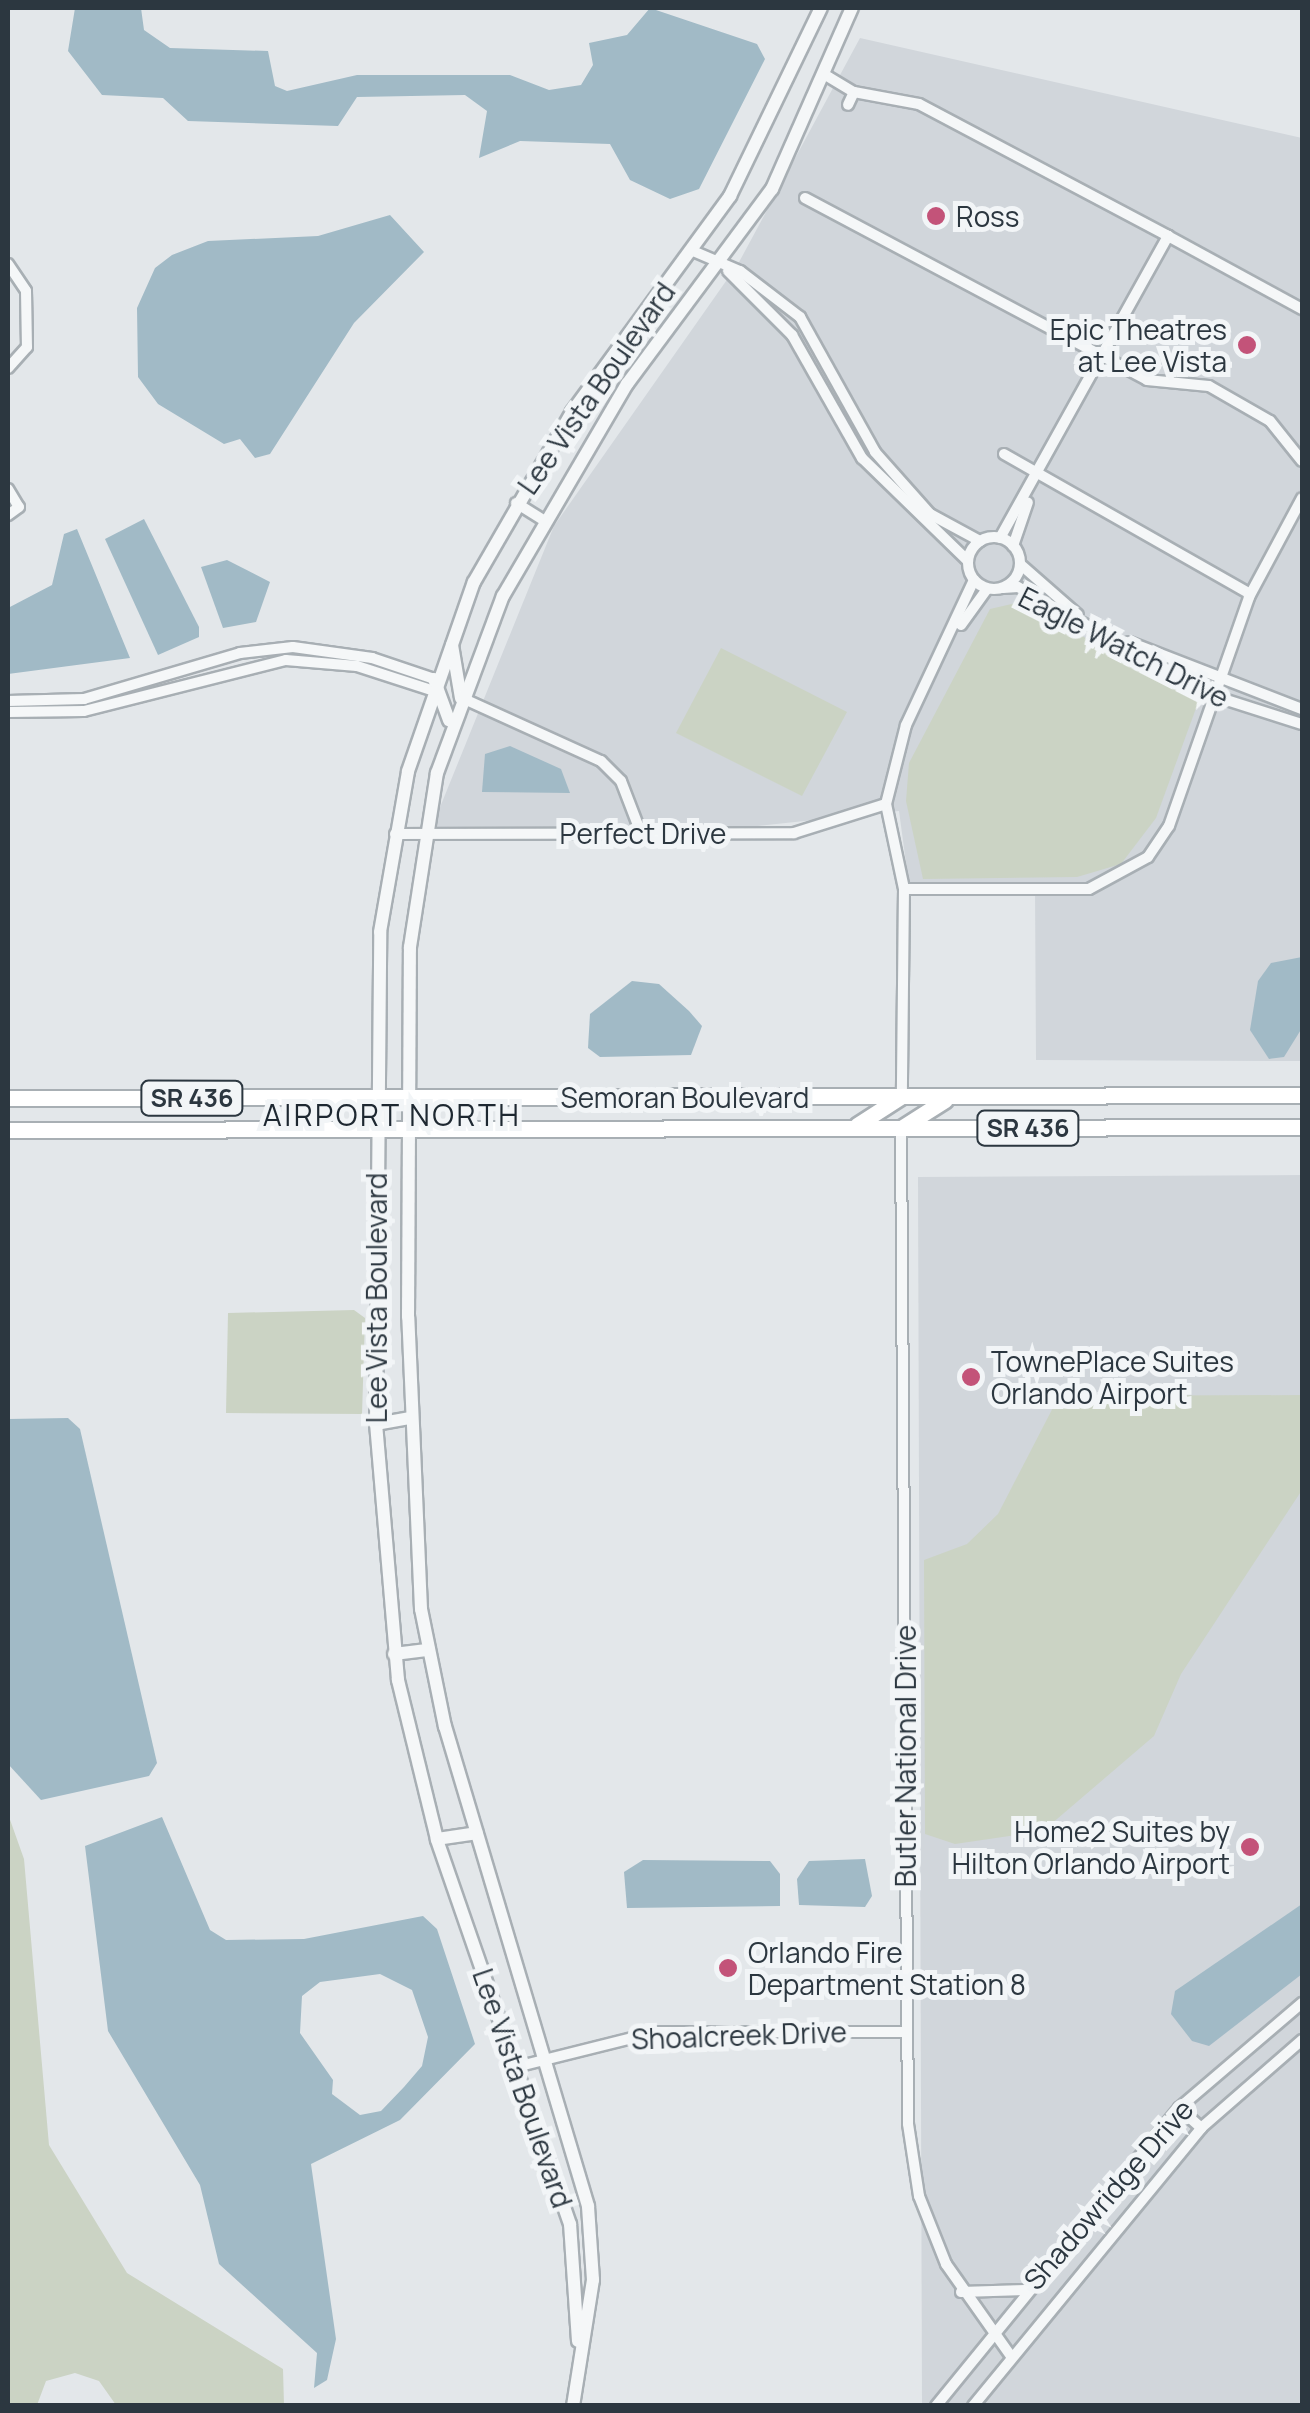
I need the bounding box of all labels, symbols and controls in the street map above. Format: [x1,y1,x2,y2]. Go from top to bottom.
place label: Ross [956,199,1019,233]
marker: Ross [925,205,947,227]
street label: Lee Vista Boulevard [510,276,682,500]
place label: Epic Theatres at Lee Vista [1050,312,1227,378]
marker: Epic Theatres at Lee Vista [1236,334,1258,356]
street label: Eagle Watch Drive [1013,580,1235,714]
street label: Perfect Drive [560,816,726,850]
road number: SR 436 [140,1078,244,1118]
street label: Semoran Boulevard [561,1080,809,1114]
district label: AIRPORT NORTH [262,1097,522,1133]
road number: SR 436 [976,1108,1080,1148]
street label: Lee Vista Boulevard [359,1173,393,1423]
place label: TownePlace Suites Orlando Airport [991,1344,1234,1410]
marker: TownePlace Suites Orlando Airport [960,1366,982,1388]
street label: Butler National Drive [888,1625,922,1887]
place label: Home2 Suites by Hilton Orlando Airport [952,1814,1230,1880]
marker: Home2 Suites by Hilton Orlando Airport [1239,1836,1261,1858]
place label: Orlando Fire Department Station 8 [748,1935,1026,2001]
marker: Orlando Fire Department Station 8 [717,1957,739,1979]
street label: Lee Vista Boulevard [466,1964,580,2212]
street label: Shoalcreek Drive [631,2014,847,2056]
street label: Shadowridge Drive [1016,2092,1200,2296]

